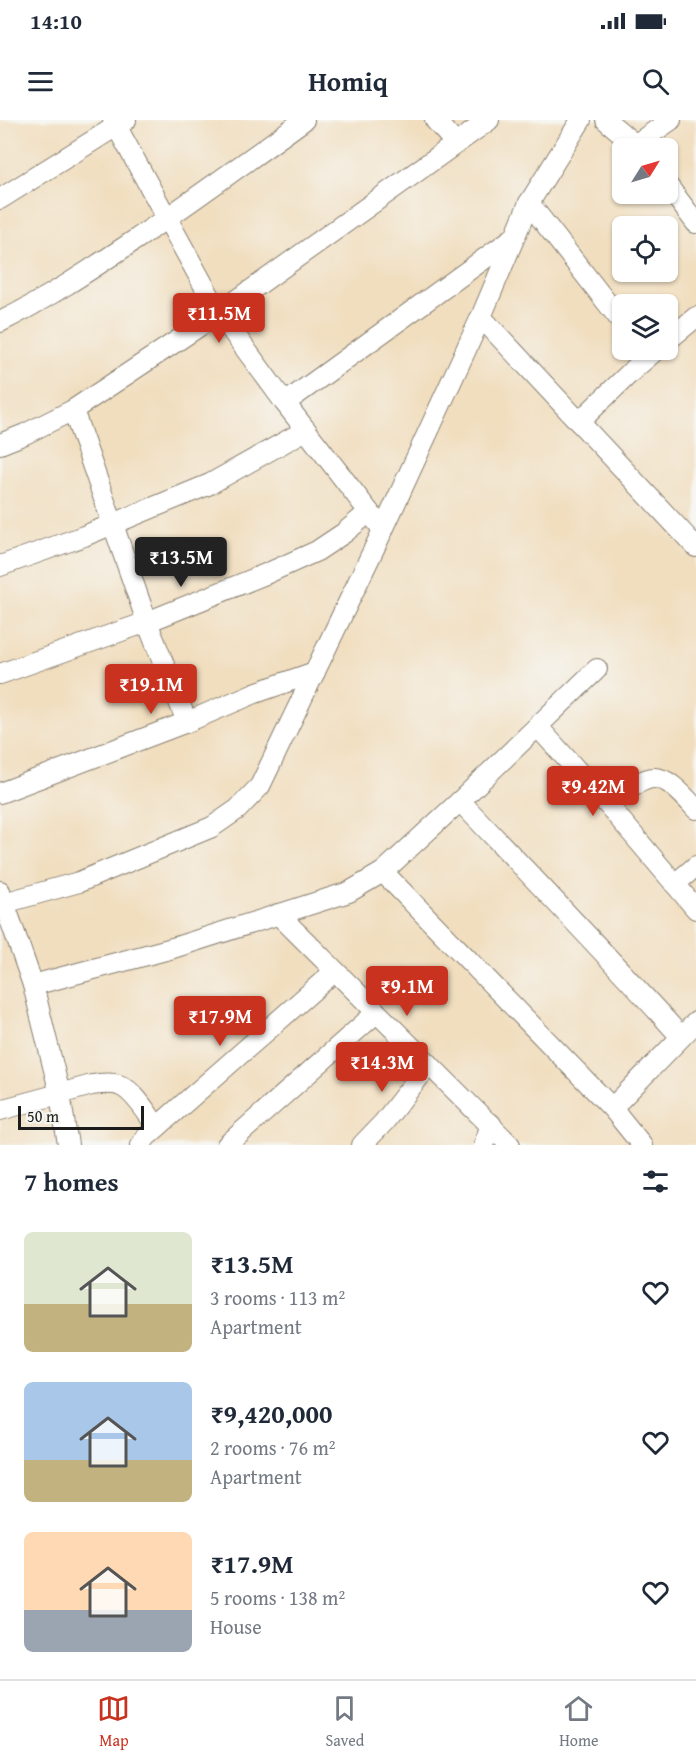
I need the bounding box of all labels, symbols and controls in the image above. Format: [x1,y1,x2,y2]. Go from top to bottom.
text: 14:10 [30,5,82,37]
text: Homiq [308,61,388,101]
icon: menu [24,65,57,98]
icon: search [639,65,672,98]
north arrow [612,138,678,204]
map controls [612,138,678,360]
button: locate [612,216,678,282]
pin: ₹11.5M [170,293,268,344]
button: layers [612,294,678,360]
text: ₹11.5M [187,298,251,327]
pin: ₹13.5M [132,537,230,588]
text: ₹13.5M [149,542,213,571]
pin: ₹19.1M [102,664,200,715]
text: ₹19.1M [119,669,183,698]
pin: ₹9.42M [544,766,642,817]
text: ₹9.42M [561,771,625,800]
pin: ₹9.1M [365,966,449,1017]
text: ₹9.1M [380,971,434,1000]
pin: ₹17.9M [171,996,269,1047]
text: ₹17.9M [188,1001,252,1030]
pin: ₹14.3M [333,1042,431,1093]
text: ₹14.3M [350,1047,414,1076]
scale bar [18,1103,144,1130]
text: 50 m [27,1104,59,1128]
text: 7 homes [24,1162,119,1201]
icon: filters [639,1165,672,1198]
text: ₹13.5M [210,1244,294,1283]
icon: home [72,1256,144,1328]
icon: heart [639,1276,672,1309]
text: 3 rooms · 113 m² [210,1283,345,1312]
text: Apartment [210,1312,302,1341]
text: ₹9,420,000 [210,1394,332,1433]
icon: home [72,1406,144,1478]
icon: heart [639,1426,672,1459]
text: 2 rooms · 76 m² [210,1433,336,1462]
text: Apartment [210,1462,302,1491]
text: ₹17.9M [210,1544,294,1583]
icon: home [72,1556,144,1628]
icon: heart [639,1576,672,1609]
text: 5 rooms · 138 m² [210,1583,345,1612]
text: House [210,1612,262,1641]
tab: Map [97,1692,130,1752]
tab: Saved [325,1692,364,1752]
tab: Home [559,1692,599,1752]

